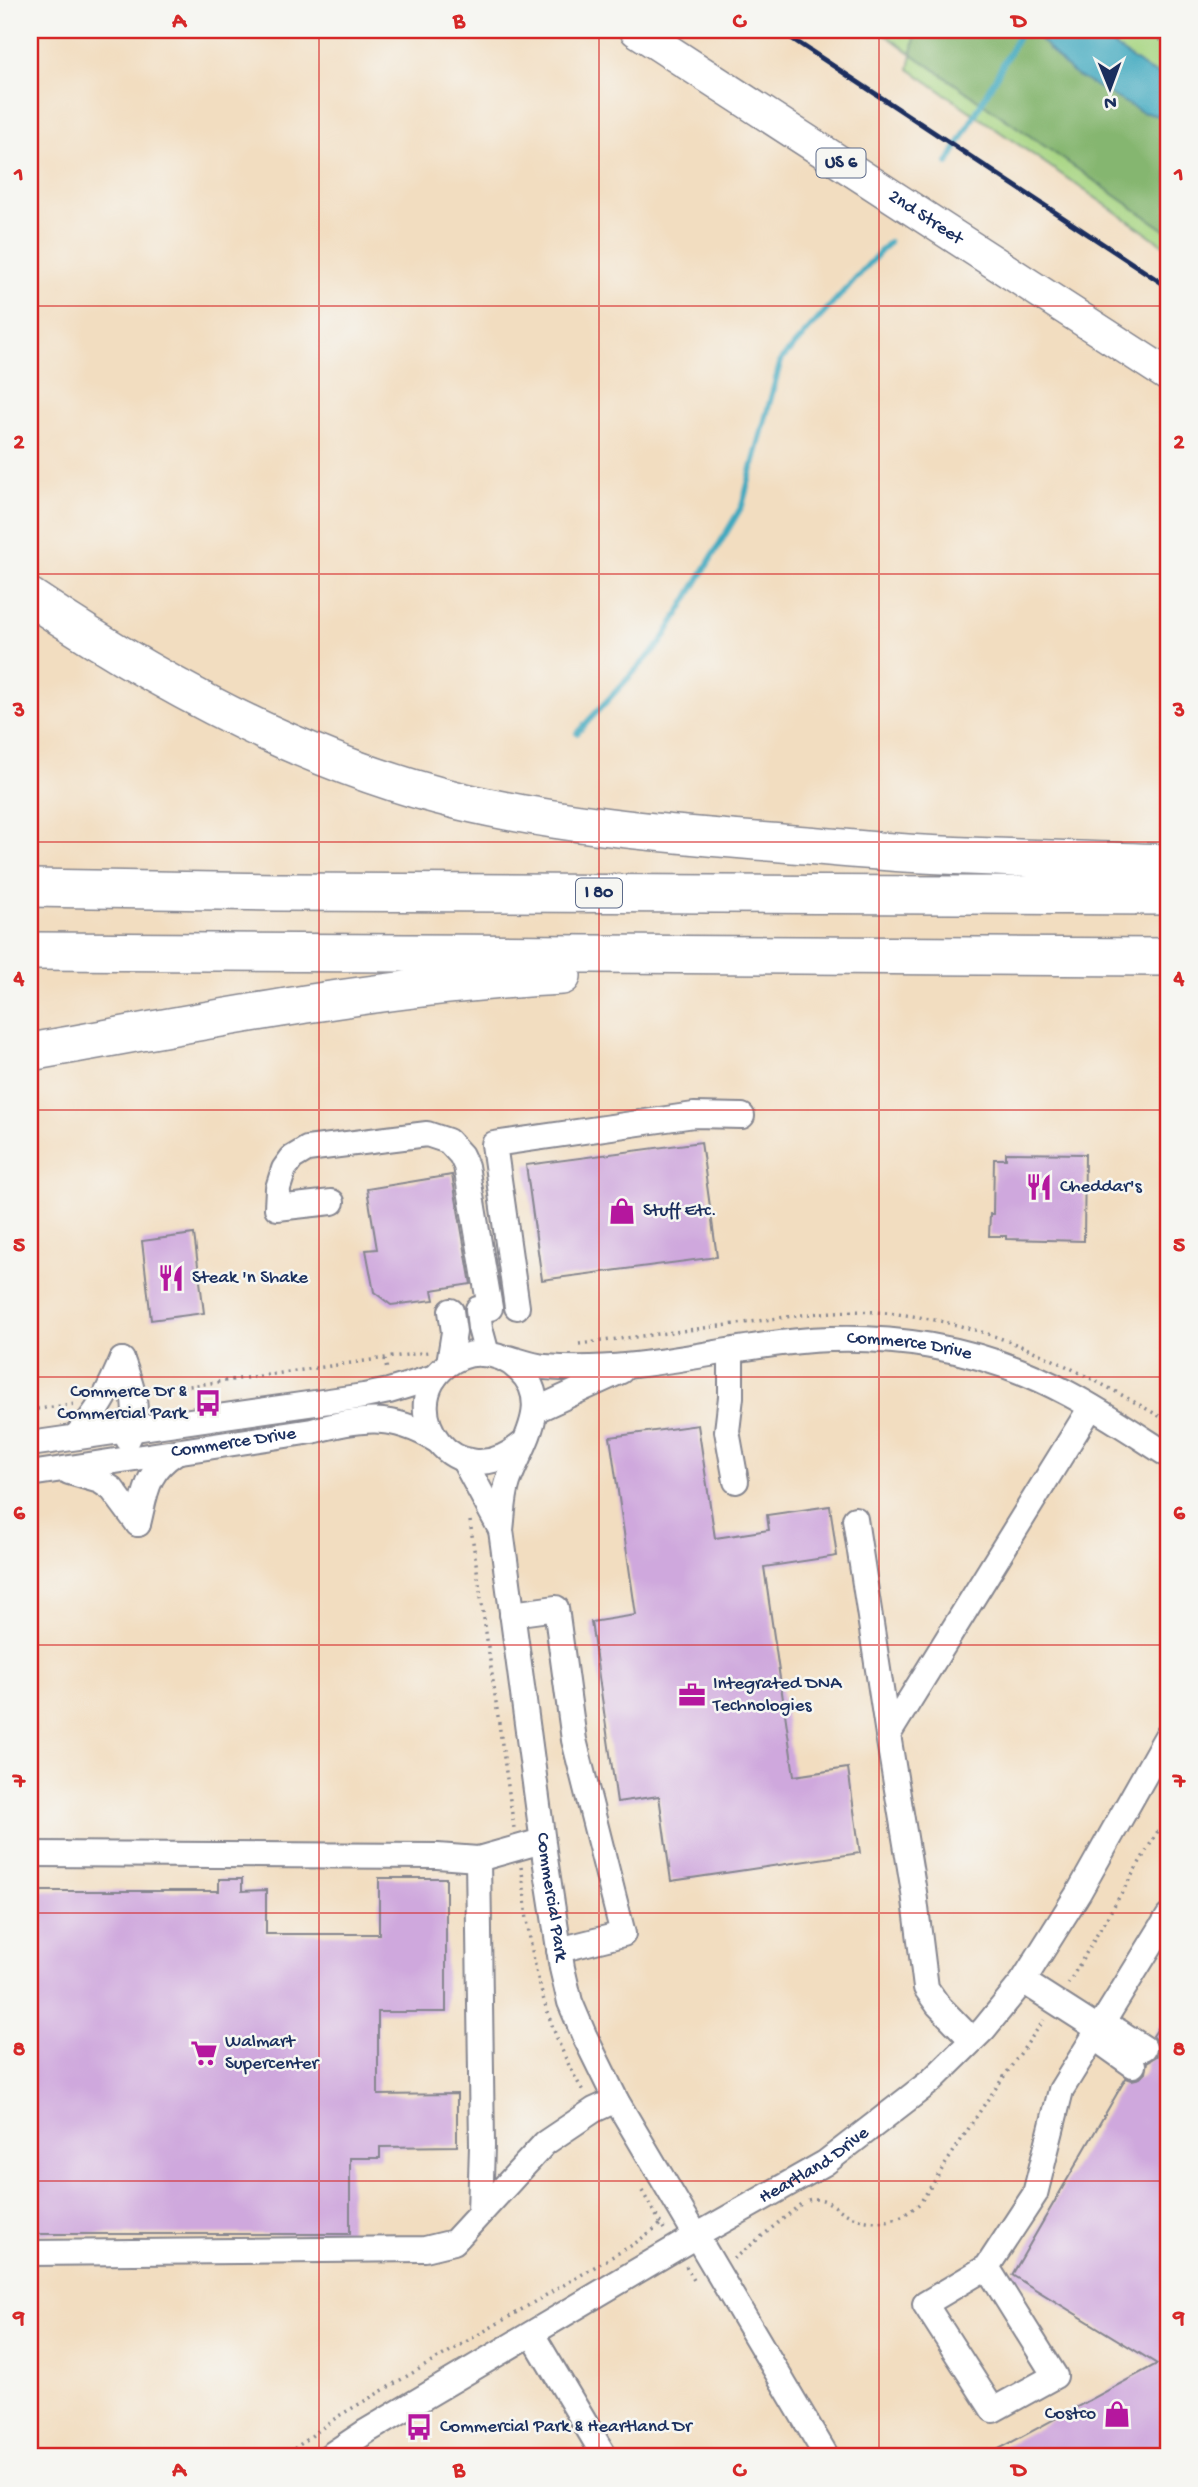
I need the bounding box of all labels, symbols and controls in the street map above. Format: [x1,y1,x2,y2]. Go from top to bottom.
text: A [171,9,187,36]
text: B [452,9,466,36]
text: C [733,9,748,36]
text: D [1010,9,1028,36]
north arrow [1076,52,1146,122]
text: N [1104,90,1117,113]
road number: US 6 [816,148,866,178]
text: 1 [13,162,24,189]
text: 1 [1173,162,1184,189]
street label: 2nd Street [884,185,969,252]
text: 2 [13,430,25,457]
text: 2 [1173,430,1185,457]
text: 3 [12,698,25,725]
text: 3 [1172,698,1185,725]
road number: I 80 [576,878,622,908]
text: 4 [13,966,25,993]
text: 4 [1173,966,1185,993]
restaurant icon: Cheddar's [1024,1172,1054,1202]
place label: Cheddar's [1060,1176,1143,1199]
shop icon: Stuff Etc. [607,1196,637,1226]
place label: Stuff Etc. [643,1200,717,1223]
text: 5 [13,1233,25,1260]
text: 5 [1173,1233,1185,1260]
restaurant icon: Steak 'n Shake [156,1263,186,1293]
place label: Steak 'n Shake [192,1267,308,1290]
street label: Commerce Drive [847,1327,975,1366]
place label: Commerce Dr & Commercial Park [57,1381,189,1426]
bus stop icon: Commerce Dr & Commercial Park [193,1388,223,1418]
street label: Commerce Drive [170,1422,298,1464]
text: 6 [13,1501,26,1528]
text: 6 [1173,1501,1186,1528]
place label: Integrated DNA Technologies [712,1673,843,1718]
office icon: Integrated DNA Technologies [677,1680,707,1710]
text: 7 [12,1769,26,1796]
text: 7 [1172,1769,1186,1796]
street label: Commercial Park [530,1831,573,1964]
place label: Walmart Supercenter [225,2031,320,2076]
text: 8 [13,2037,26,2064]
text: 8 [1173,2037,1186,2064]
supermarket icon: Walmart Supercenter [189,2038,219,2068]
street label: Heartland Drive [755,2122,874,2209]
text: 9 [12,2305,25,2332]
text: 9 [1172,2305,1185,2332]
shop icon: Costco [1102,2399,1132,2429]
place label: Costco [1045,2403,1096,2426]
bus stop icon: Commercial Park & Heartland Dr [404,2412,434,2442]
place label: Commercial Park & Heartland Dr [440,2416,694,2439]
text: A [171,2458,187,2485]
text: B [452,2458,466,2485]
text: C [733,2458,748,2485]
text: D [1010,2458,1028,2485]

